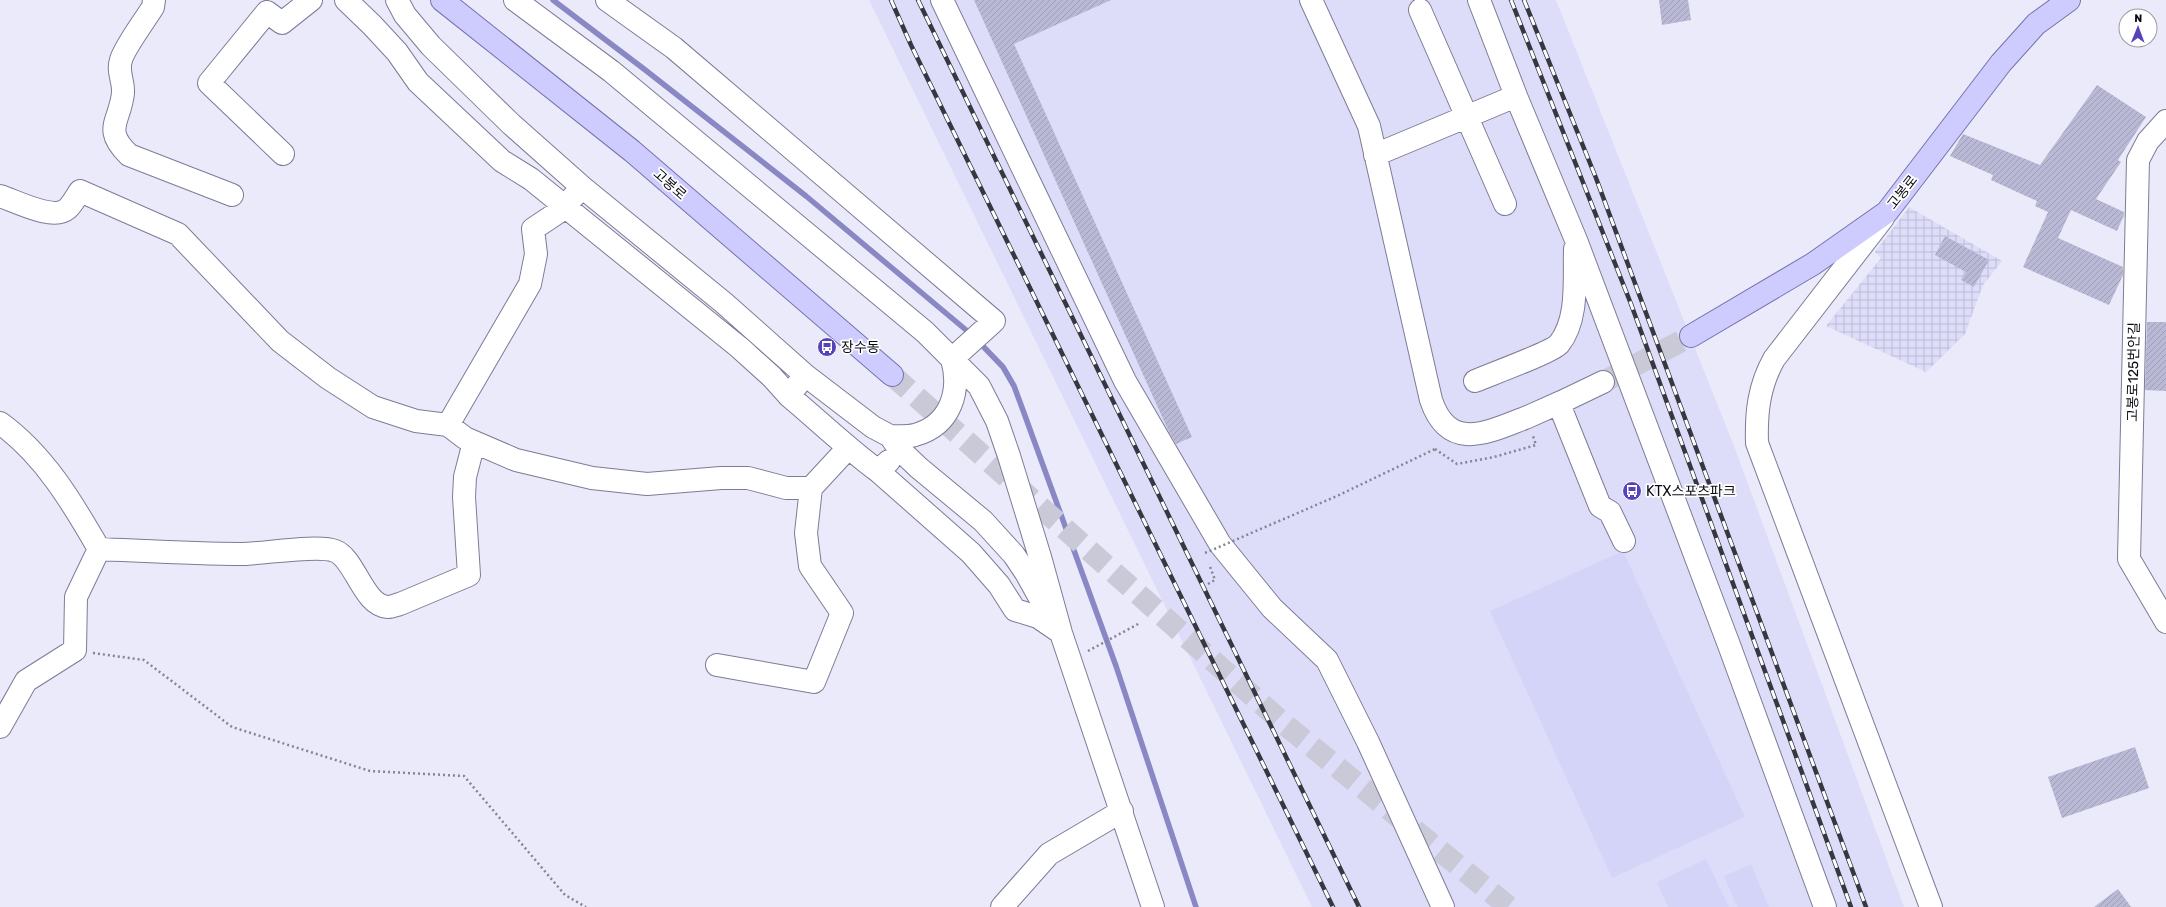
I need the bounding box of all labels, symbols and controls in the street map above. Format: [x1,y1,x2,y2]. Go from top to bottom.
north arrow [2118,8,2158,48]
text: N [2134,12,2142,25]
street label: 고봉로 [650,165,690,204]
street label: 고봉로 [1884,172,1921,213]
street label: 고봉로125번안길 [2124,322,2143,422]
bus stop icon: 장수동 [816,336,838,358]
place label: 장수동 [841,339,880,356]
bus stop icon: KTX스포츠파크 [1621,480,1643,502]
place label: KTX스포츠파크 [1646,483,1736,500]

